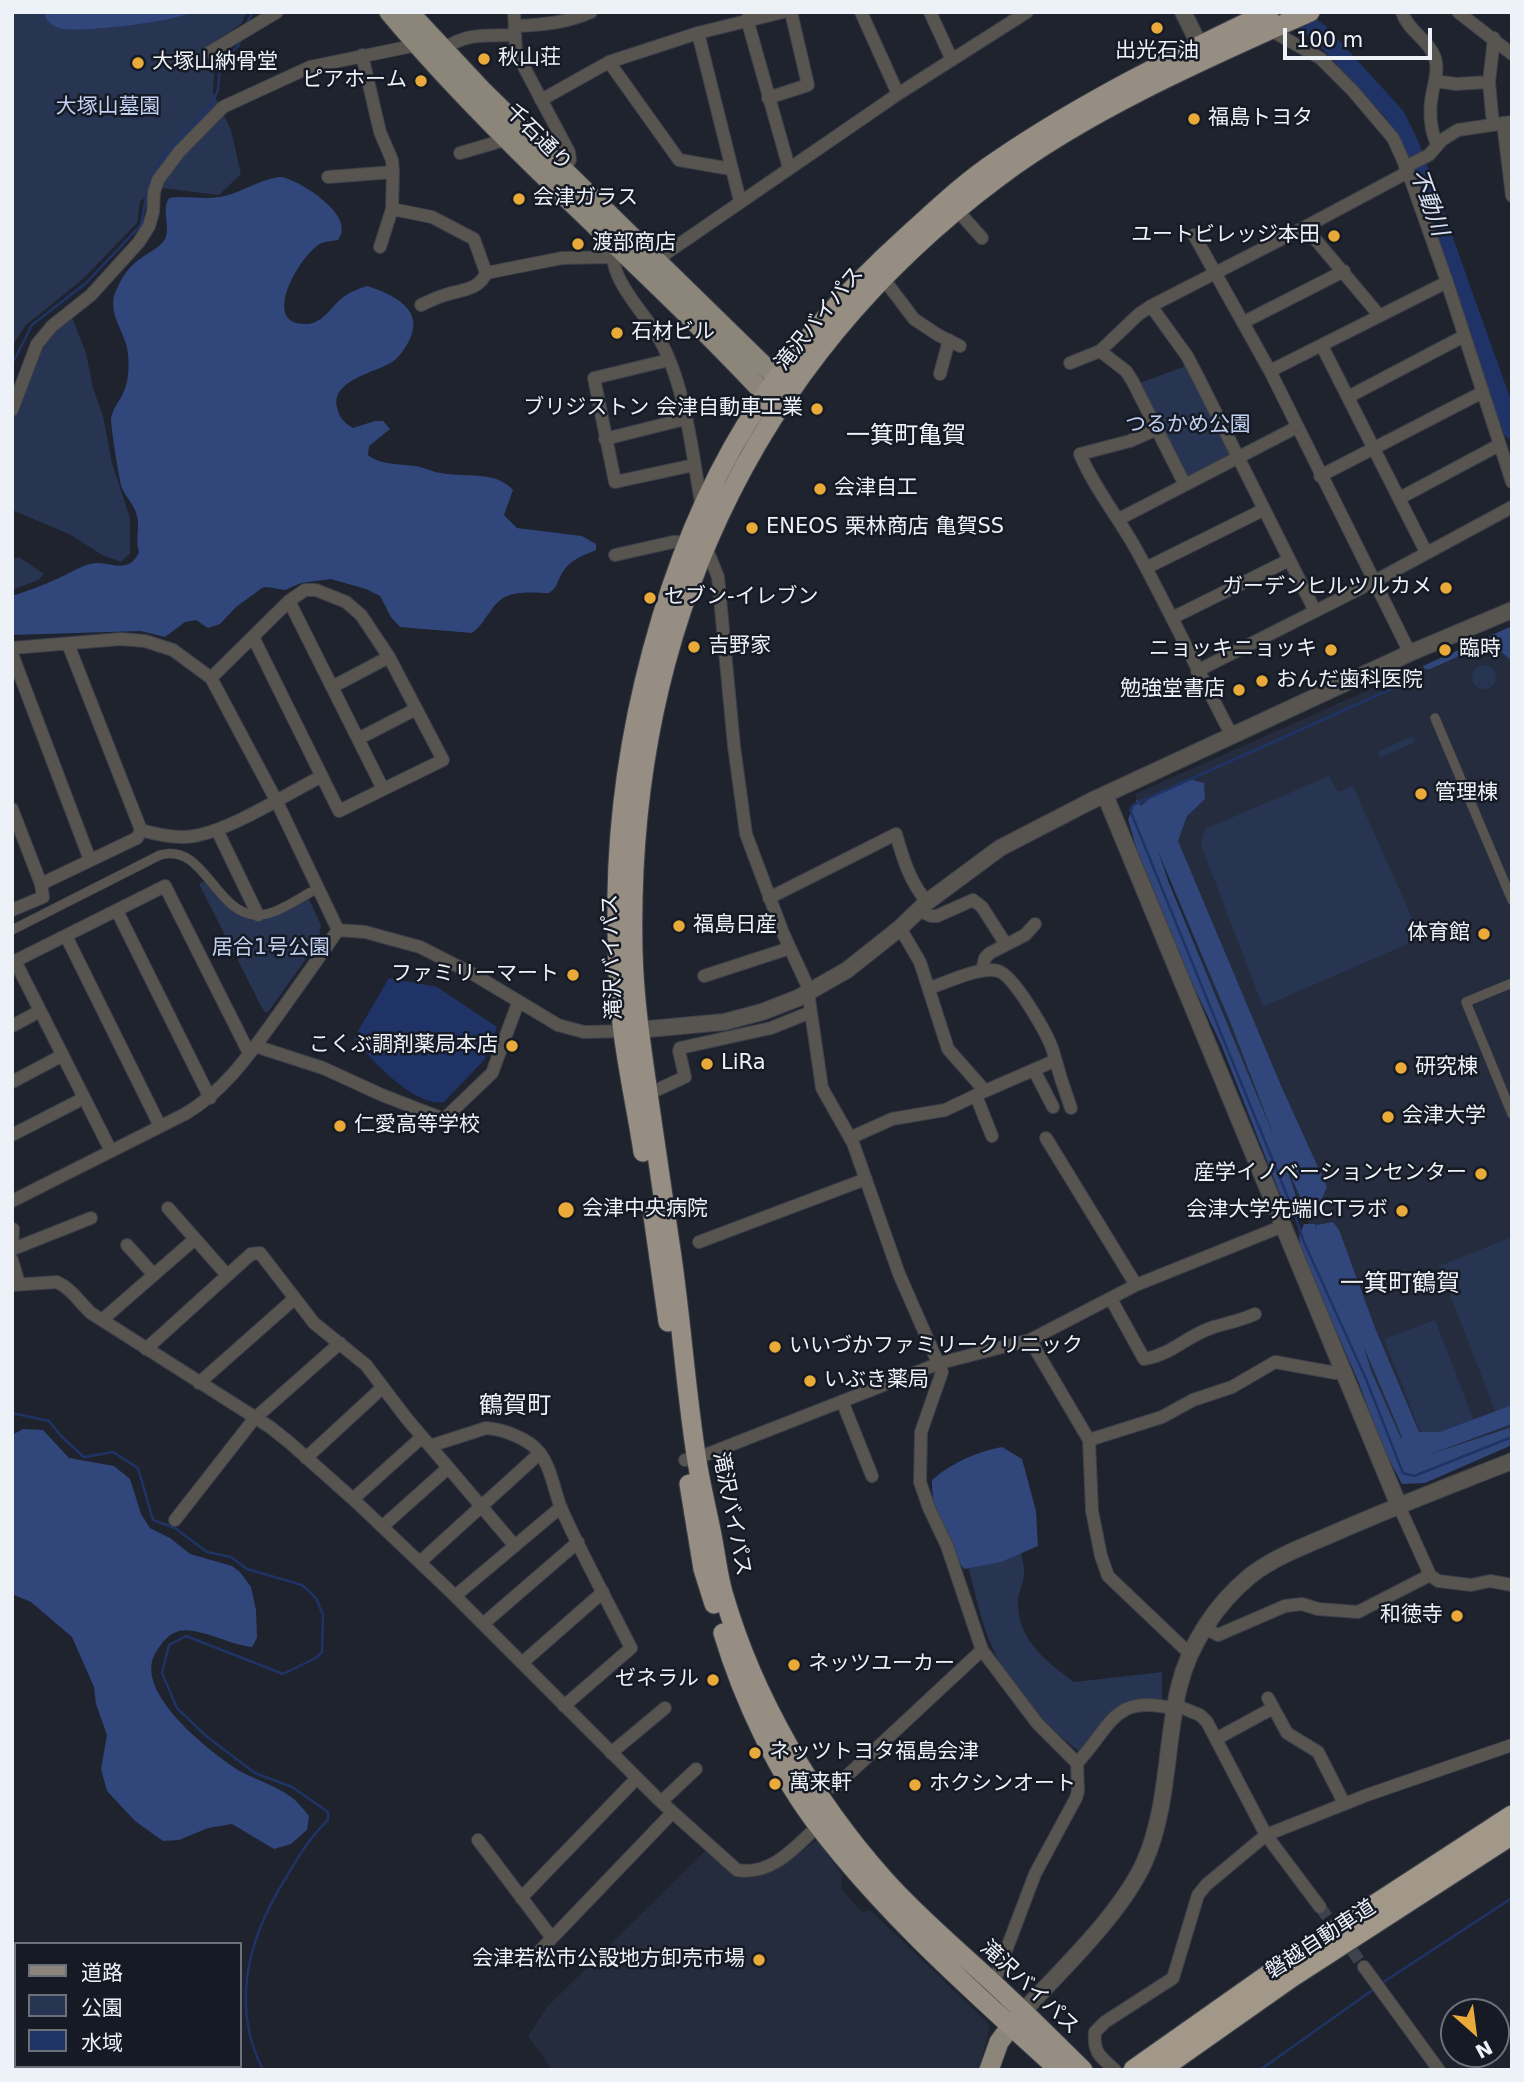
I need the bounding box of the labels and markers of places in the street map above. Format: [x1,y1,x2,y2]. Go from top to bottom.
marker: 出光石油 [1149,20,1165,36]
place label: 出光石油 [1115,39,1199,65]
place label: 秋山荘 [498,46,561,72]
place label: 大塚山納骨堂 [152,50,278,76]
marker: 秋山荘 [476,51,492,67]
marker: 大塚山納骨堂 [130,55,146,71]
place label: ピアホーム [302,68,407,94]
marker: ピアホーム [413,73,429,89]
place label: 福島トヨタ [1208,106,1313,132]
marker: 福島トヨタ [1186,111,1202,127]
place label: 会津ガラス [533,186,638,212]
marker: 会津ガラス [511,191,527,207]
place label: ユートビレッジ本田 [1131,223,1320,249]
marker: ユートビレッジ本田 [1326,228,1342,244]
place label: 渡部商店 [592,231,676,257]
marker: 渡部商店 [570,236,586,252]
place label: 石材ビル [631,320,715,346]
marker: 石材ビル [609,325,625,341]
place label: ブリジストン 会津自動車工業 [523,396,803,422]
marker: ブリジストン 会津自動車工業 [809,401,825,417]
place label: 会津自工 [834,476,918,502]
marker: 会津自工 [812,481,828,497]
place label: ENEOS 栗林商店 亀賀SS [766,515,1004,541]
marker: ENEOS 栗林商店 亀賀SS [744,520,760,536]
place label: ガーデンヒルツルカメ [1222,575,1432,601]
marker: ガーデンヒルツルカメ [1438,580,1454,596]
place label: セブン-イレブン [664,585,819,611]
marker: セブン-イレブン [642,590,658,606]
place label: 吉野家 [708,634,771,660]
place label: ニョッキニョッキ [1149,637,1317,663]
place label: 臨時 [1459,637,1501,663]
marker: 吉野家 [686,639,702,655]
marker: ニョッキニョッキ [1323,642,1339,658]
marker: 臨時 [1437,642,1453,658]
place label: おんだ歯科医院 [1276,668,1423,694]
marker: おんだ歯科医院 [1254,673,1270,689]
place label: 勉強堂書店 [1120,677,1225,703]
marker: 勉強堂書店 [1231,682,1247,698]
place label: 管理棟 [1435,781,1498,807]
marker: 管理棟 [1413,786,1429,802]
place label: 福島日産 [693,913,777,939]
marker: 福島日産 [671,918,687,934]
place label: 体育館 [1407,921,1470,947]
marker: 体育館 [1476,926,1492,942]
place label: ファミリーマート [391,962,559,988]
marker: ファミリーマート [565,967,581,983]
place label: こくぶ調剤薬局本店 [309,1033,498,1059]
marker: こくぶ調剤薬局本店 [504,1038,520,1054]
place label: LiRa [721,1051,766,1077]
place label: 研究棟 [1415,1055,1478,1081]
marker: LiRa [699,1056,715,1072]
marker: 研究棟 [1393,1060,1409,1076]
place label: 会津大学 [1402,1104,1486,1130]
marker: 会津大学 [1380,1109,1396,1125]
place label: 仁愛高等学校 [354,1113,480,1139]
marker: 仁愛高等学校 [332,1118,348,1134]
place label: 産学イノベーションセンター [1194,1161,1467,1187]
marker: 産学イノベーションセンター [1473,1166,1489,1182]
place label: 会津中央病院 [582,1197,708,1223]
place label: 会津大学先端ICTラボ [1186,1198,1388,1224]
marker: 会津中央病院 [556,1200,576,1220]
marker: 会津大学先端ICTラボ [1394,1203,1410,1219]
place label: いいづかファミリークリニック [789,1334,1083,1360]
marker: いいづかファミリークリニック [767,1339,783,1355]
place label: いぶき薬局 [824,1368,929,1394]
marker: いぶき薬局 [802,1373,818,1389]
place label: 和徳寺 [1380,1603,1443,1629]
marker: 和徳寺 [1449,1608,1465,1624]
place label: ネッツユーカー [808,1652,955,1678]
marker: ネッツユーカー [786,1657,802,1673]
place label: ゼネラル [615,1667,699,1693]
marker: ゼネラル [705,1672,721,1688]
place label: ネッツトヨタ福島会津 [769,1740,979,1766]
marker: ネッツトヨタ福島会津 [747,1745,763,1761]
place label: 萬来軒 [789,1771,852,1797]
place label: ホクシンオート [929,1772,1076,1798]
marker: 萬来軒 [767,1776,783,1792]
marker: ホクシンオート [907,1777,923,1793]
place label: 会津若松市公設地方卸売市場 [472,1947,745,1973]
marker: 会津若松市公設地方卸売市場 [751,1952,767,1968]

